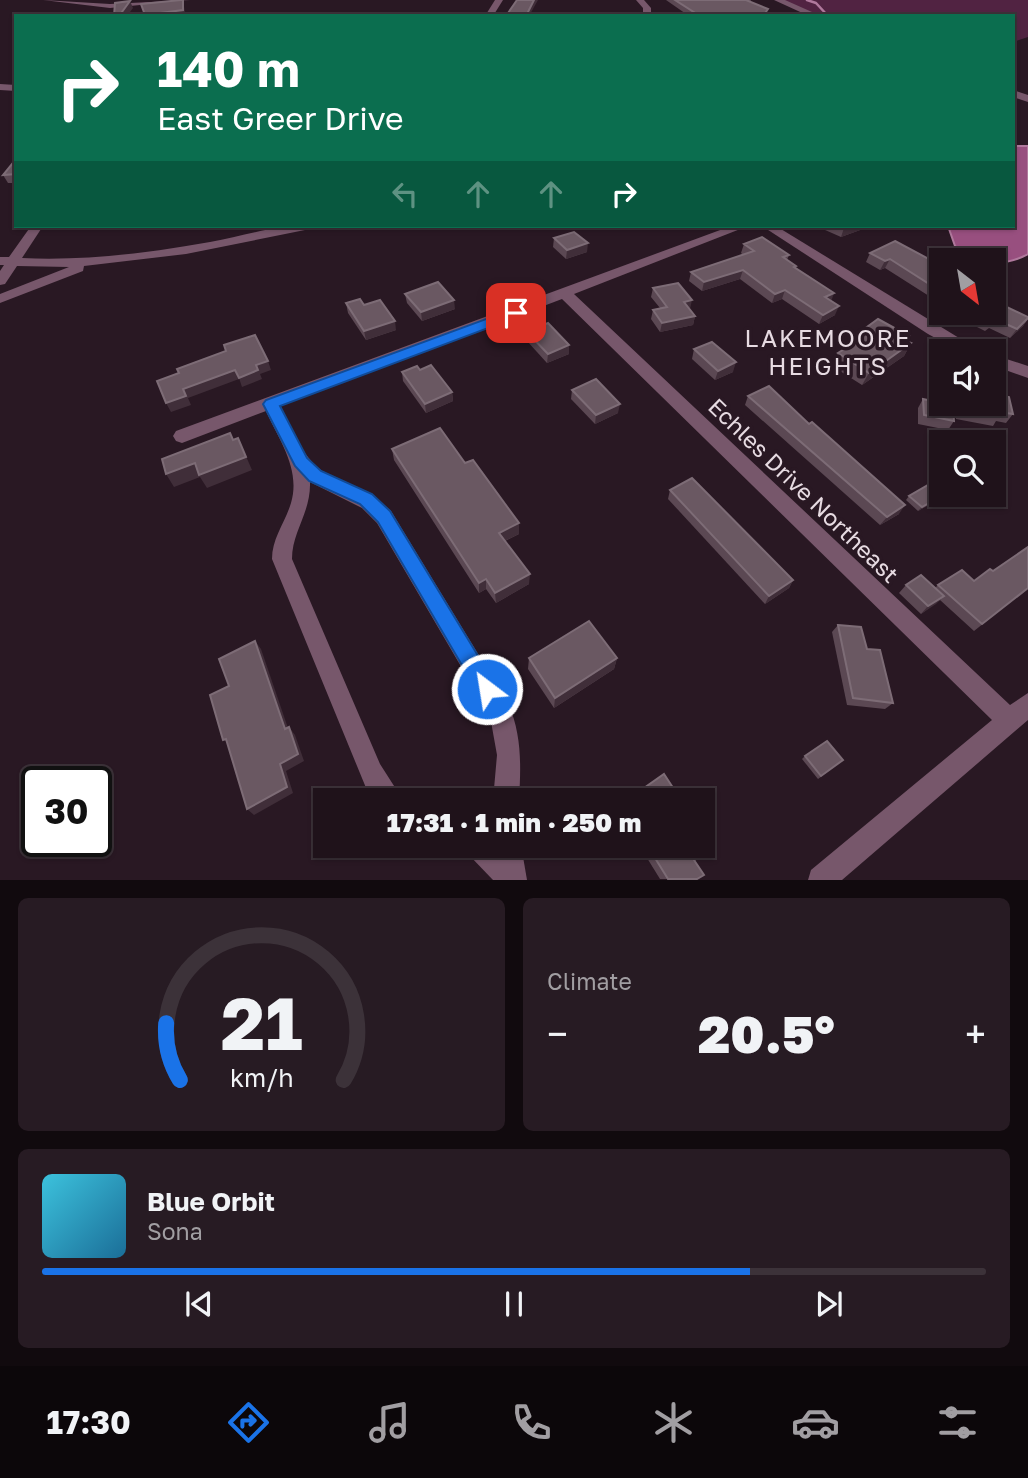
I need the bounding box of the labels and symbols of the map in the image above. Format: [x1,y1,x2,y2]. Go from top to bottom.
north arrow [929,248,1006,326]
pin [486,283,546,343]
district label: LAKEMOORE HEIGHTS [745,323,911,380]
street label: Echles Drive Northeast [703,392,905,588]
position arrow [450,652,524,726]
speed limit sign: 30 [21,766,112,857]

